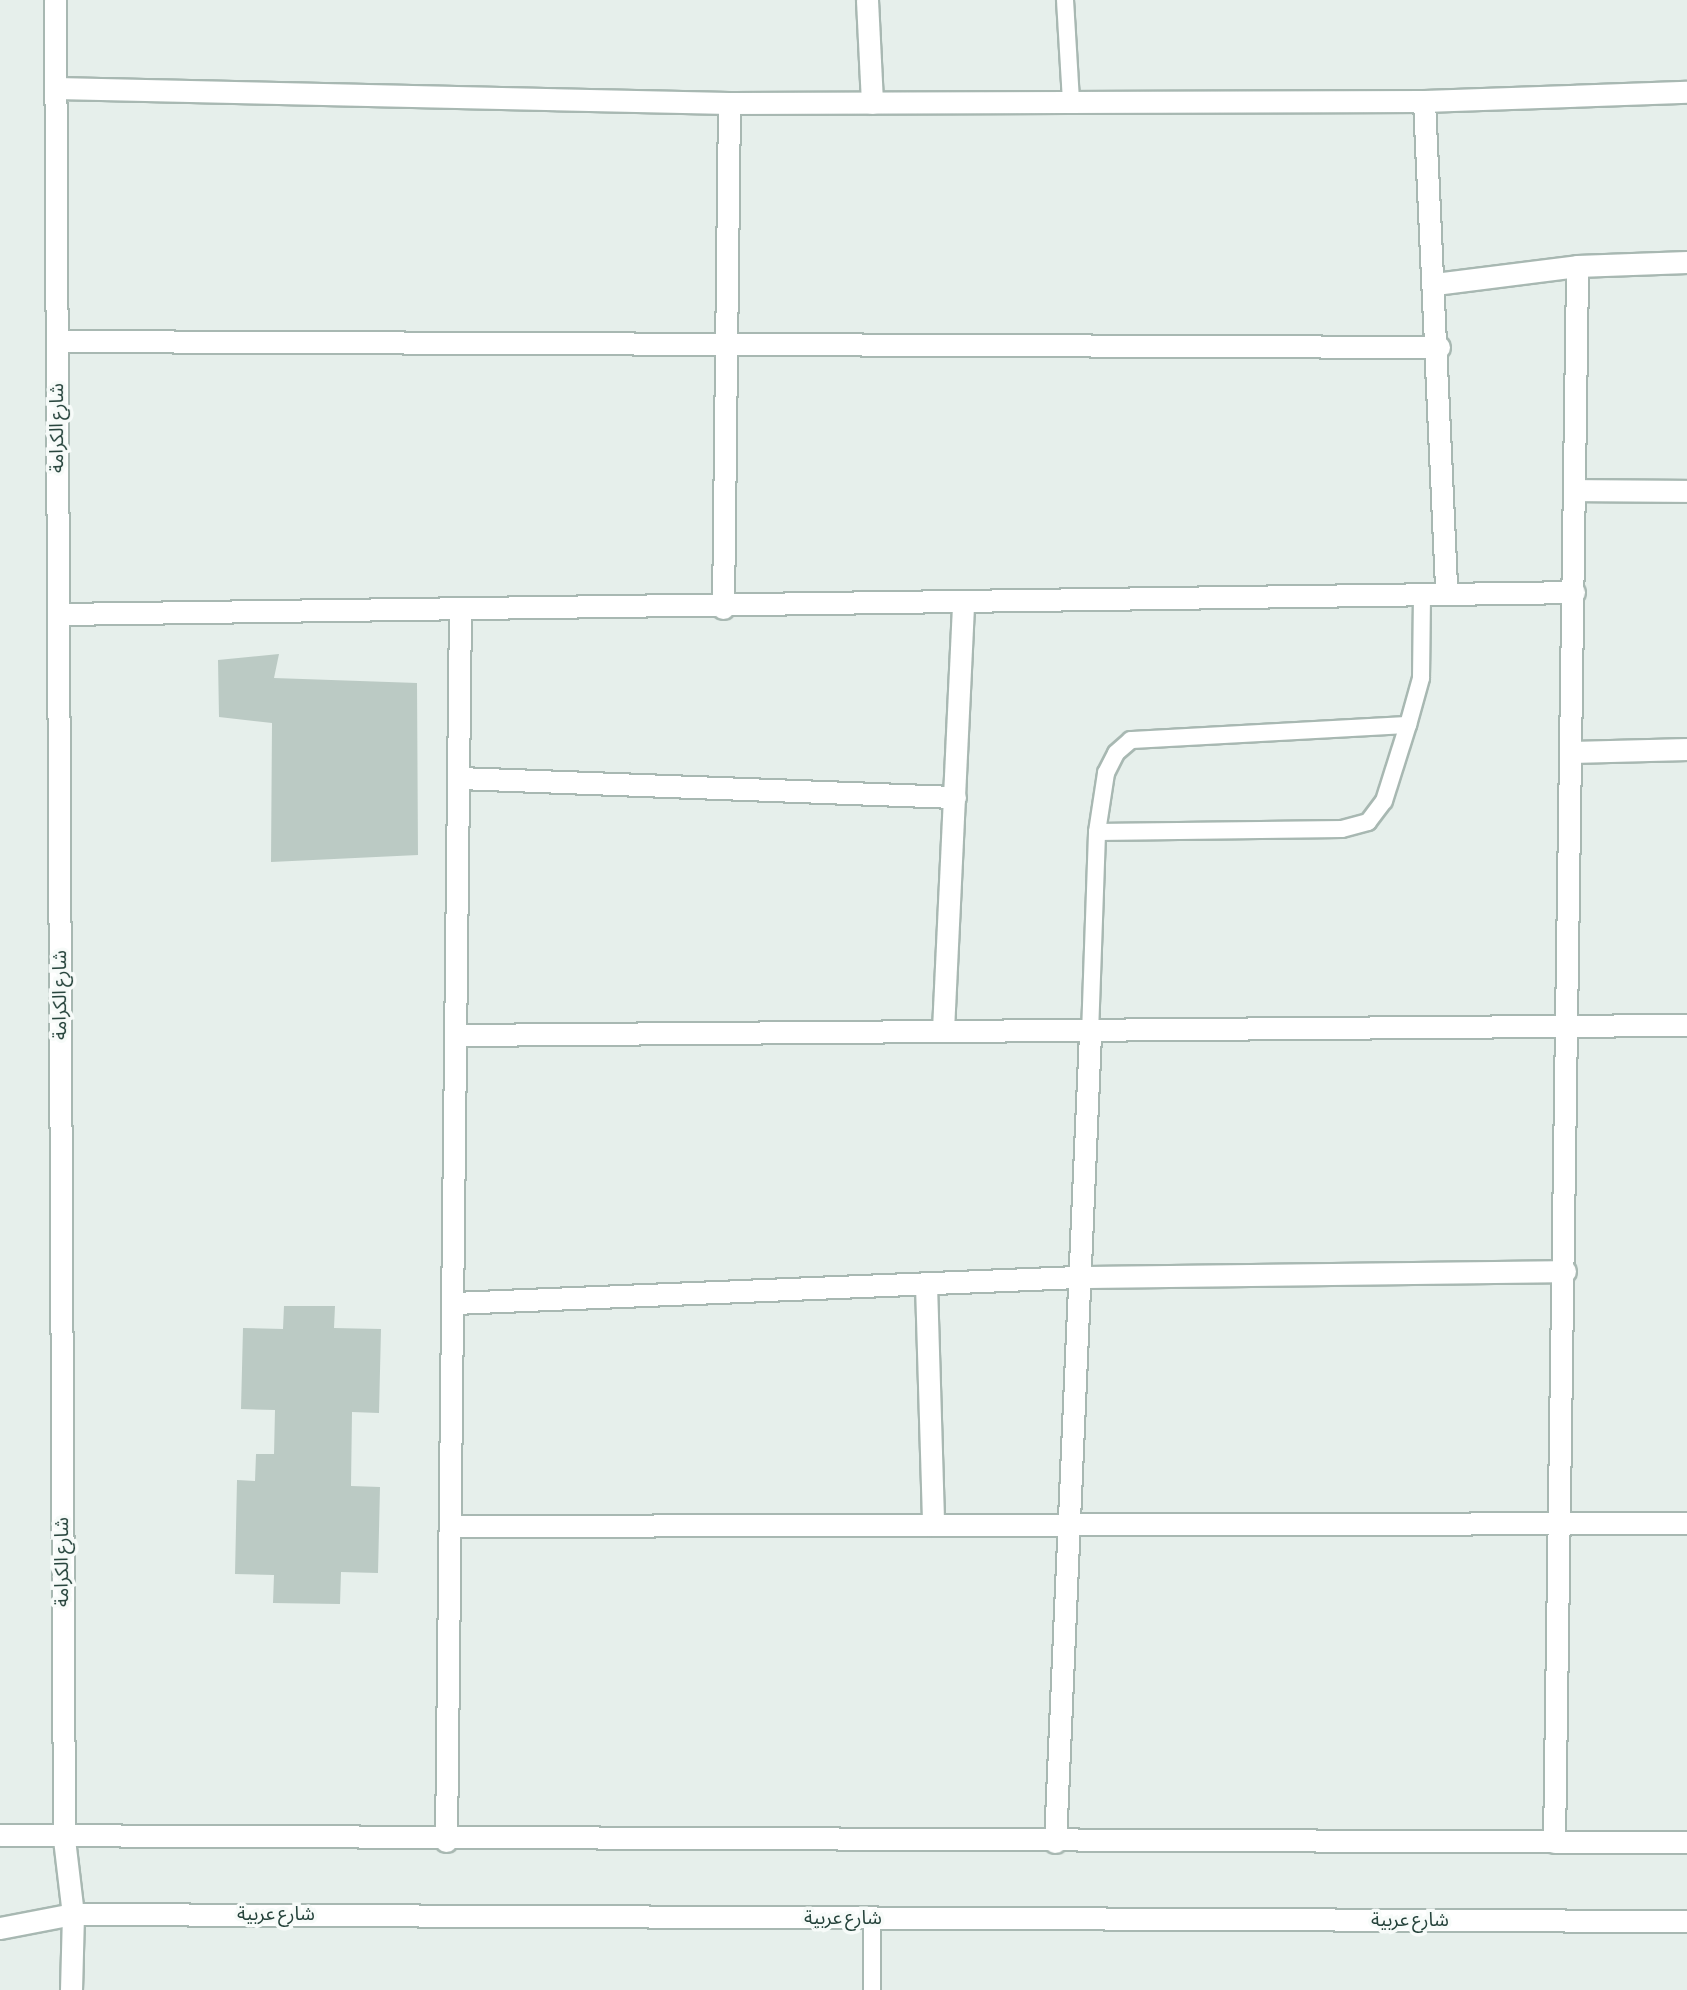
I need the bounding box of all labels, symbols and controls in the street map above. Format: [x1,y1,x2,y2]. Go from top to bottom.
street label: شارع الكرامة [47,383,69,473]
street label: شارع الكرامة [50,950,72,1040]
street label: شارع الكرامة [52,1517,74,1607]
street label: شارع عربية [237,1904,315,1926]
street label: شارع عربية [804,1908,882,1930]
street label: شارع عربية [1371,1910,1449,1932]

